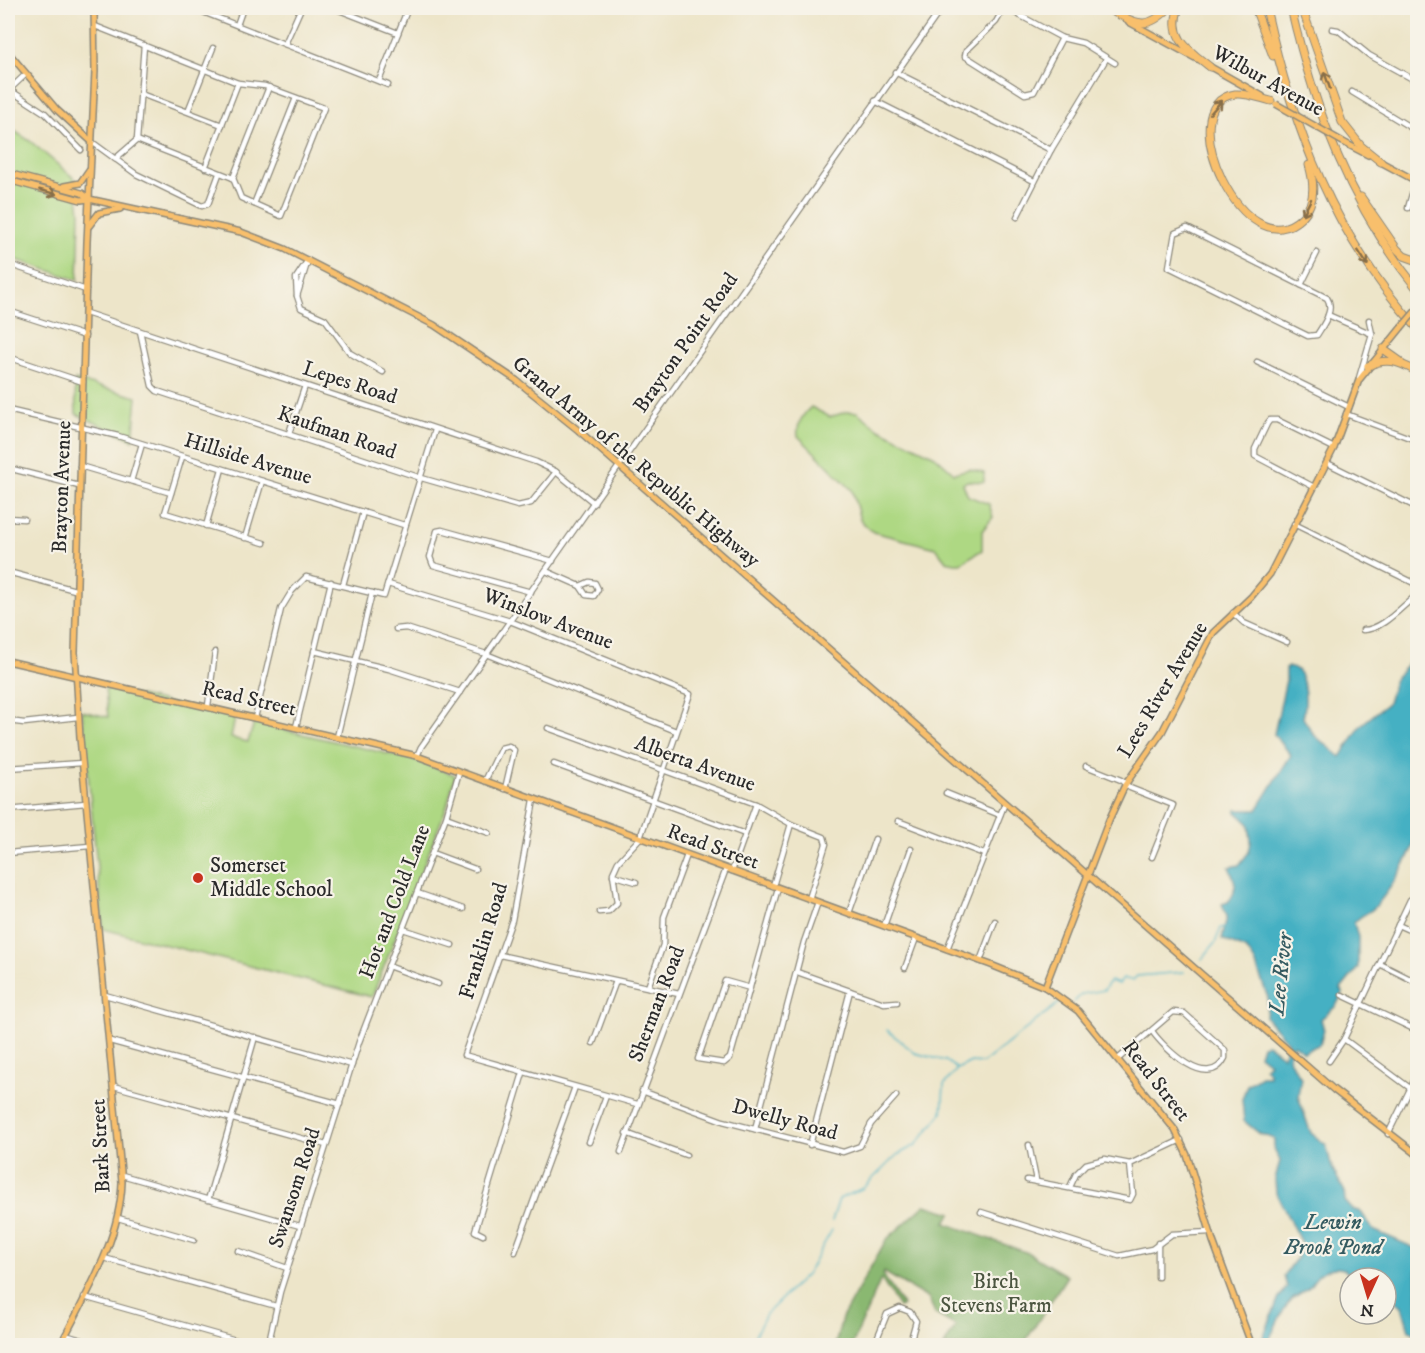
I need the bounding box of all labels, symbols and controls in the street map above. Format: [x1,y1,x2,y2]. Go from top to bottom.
street label: Wilbur Avenue [1207,39,1329,123]
one-way arrow [1320,71,1331,90]
one-way arrow [1209,99,1223,114]
one-way arrow [38,186,57,198]
one-way arrow [1301,198,1313,216]
one-way arrow [1357,249,1369,265]
street label: Brayton Point Road [628,267,744,418]
street label: Grand Army of the Republic Highway [507,351,766,574]
street label: Lepes Road [299,355,401,411]
street label: Kaufman Road [274,400,400,466]
street label: Brayton Avenue [47,420,77,554]
street label: Hillside Avenue [181,427,315,491]
street label: Winslow Avenue [478,582,617,656]
street label: Lees River Avenue [1112,617,1214,763]
street label: Read Street [199,676,299,723]
street label: Alberta Avenue [631,730,759,798]
street label: Read Street [663,818,763,876]
street label: Hot and Cold Lane [354,821,436,983]
place label: Somerset Middle School [210,853,333,903]
marker: Somerset Middle School [191,871,205,885]
street label: Franklin Road [454,879,514,1002]
water label: Lee River [1263,930,1299,1018]
street label: Sherman Road [623,942,691,1066]
street label: Read Street [1116,1035,1196,1127]
street label: Dwelly Road [729,1093,841,1147]
street label: Bark Street [86,1098,116,1194]
street label: Swansom Road [263,1124,327,1252]
water label: Lewin Brook Pond [1283,1209,1386,1261]
north arrow [1338,1266,1398,1326]
park label: Birch Stevens Farm [940,1269,1052,1319]
text: N [1360,1300,1374,1320]

